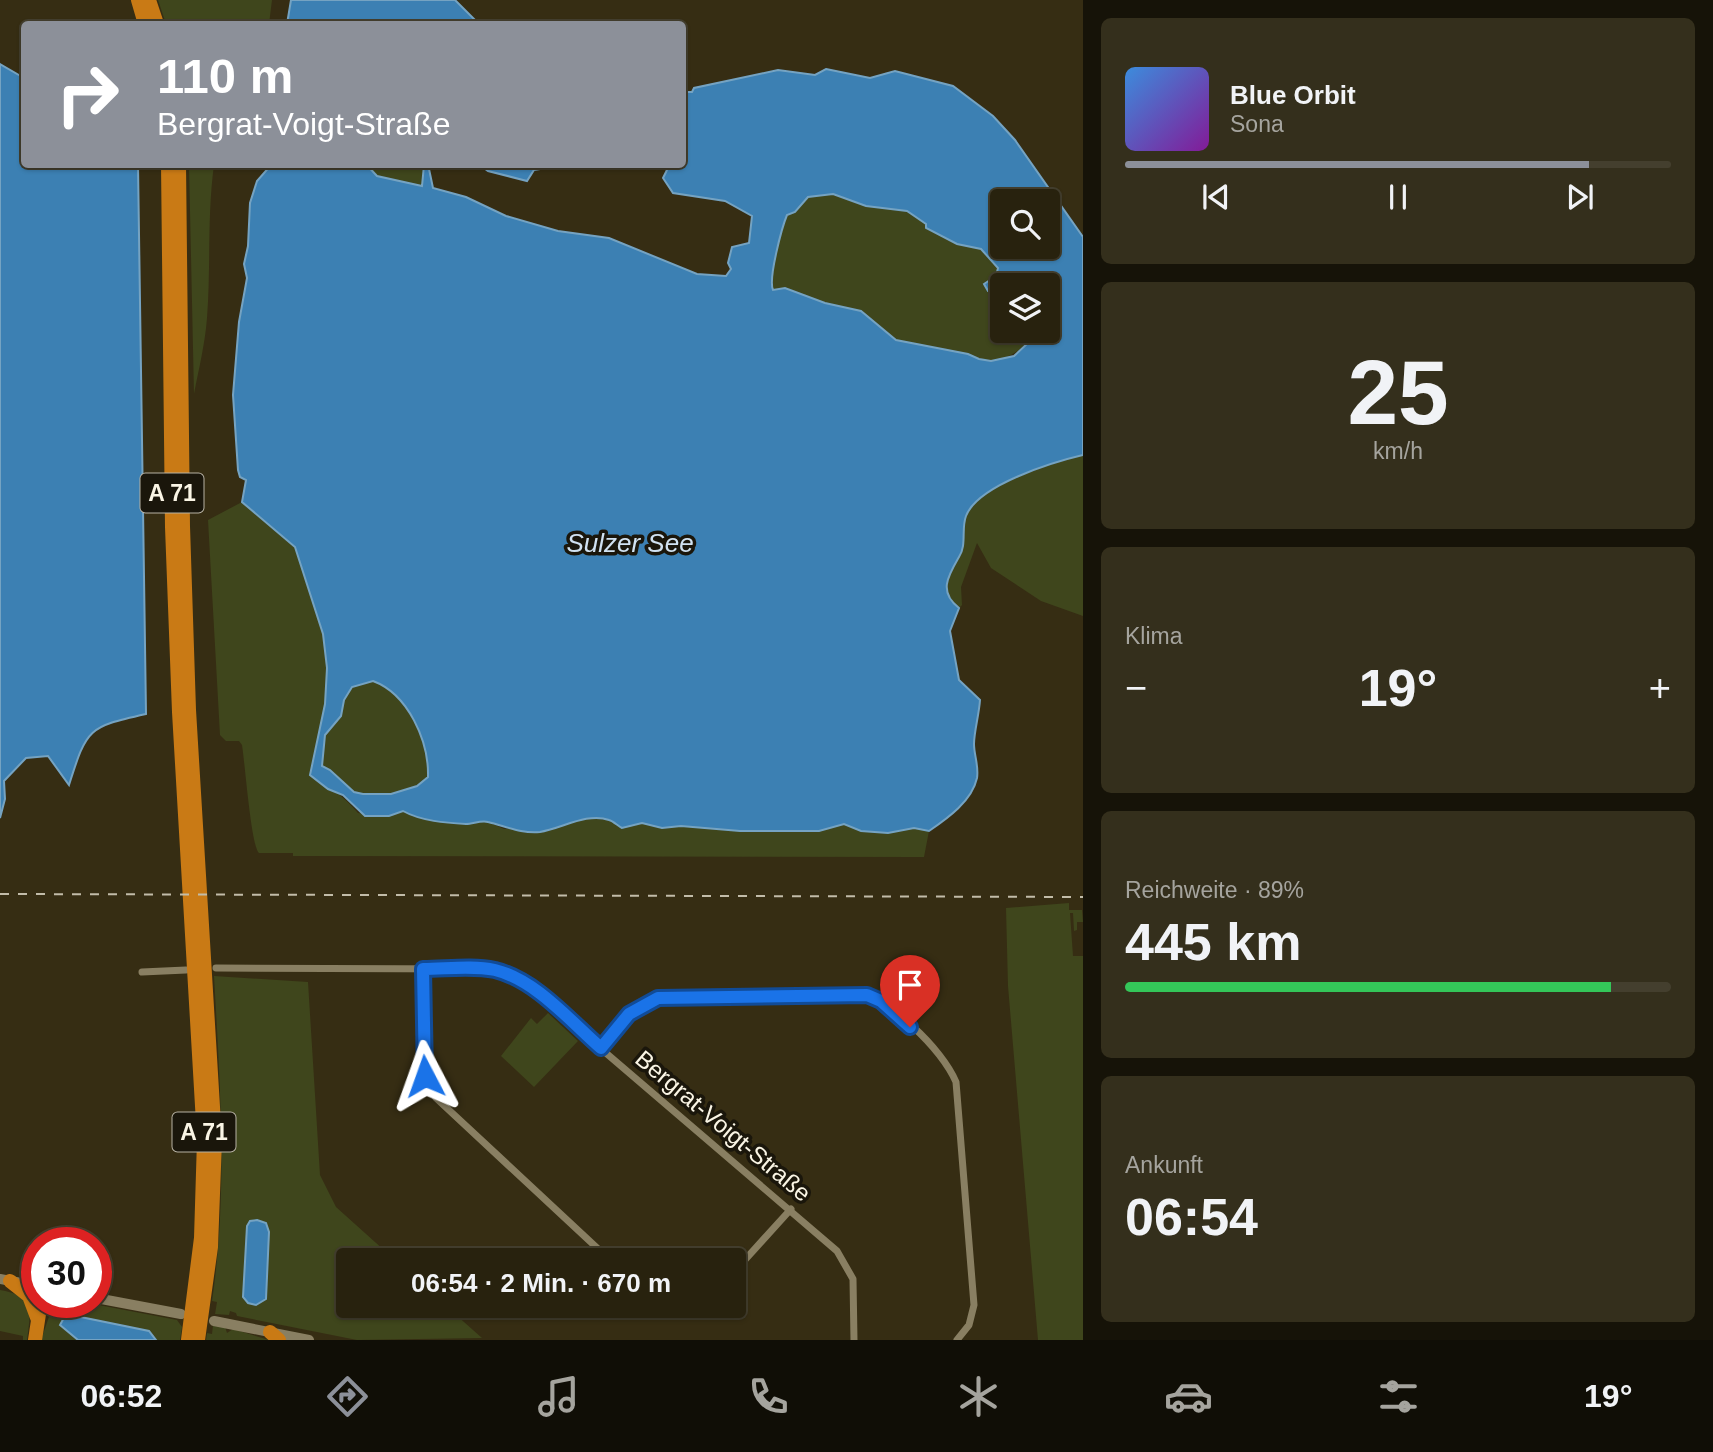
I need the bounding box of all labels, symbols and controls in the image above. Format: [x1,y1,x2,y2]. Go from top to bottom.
icon: right [42,49,133,140]
text: 110 m [157,49,293,103]
text: Blue Orbit [1230,80,1356,110]
text: Bergrat-Voigt-Straße [157,106,450,142]
text: Sona [1230,111,1284,137]
icon: previous [1197,178,1235,216]
icon: pause [1379,178,1417,216]
icon: next [1561,178,1599,216]
map controls [990,189,1060,343]
button: search [990,189,1060,259]
button: layers [990,273,1060,343]
text: 25 [1347,342,1449,443]
text: km/h [1373,438,1423,464]
road number: A 71 [140,474,204,512]
water label: Sulzer See [566,528,694,558]
text: Klima [1125,623,1183,649]
text: 19° [1359,659,1437,717]
text: − [1125,667,1147,709]
text: + [1649,667,1671,709]
text: Reichweite · 89% [1125,877,1304,903]
text: 445 km [1125,913,1301,971]
pin [880,955,940,1027]
icon: arrive [891,966,929,1004]
position arrow [388,1039,462,1113]
street label: Bergrat-Voigt-Straße [630,1045,816,1207]
road number: A 71 [172,1112,235,1152]
text: Ankunft [1125,1152,1203,1178]
text: 06:54 [1125,1188,1258,1246]
speed limit sign: 30 [21,1227,112,1318]
text: 06:54 · 2 Min. · 670 m [411,1268,671,1298]
icon: directions [323,1372,372,1421]
icon: music [534,1372,583,1421]
icon: phone [744,1372,793,1421]
icon: climate [954,1372,1003,1421]
icon: car [1164,1372,1213,1421]
icon: filters [1374,1372,1423,1421]
text: 06:52 [81,1378,162,1414]
text: 19° [1584,1378,1632,1414]

